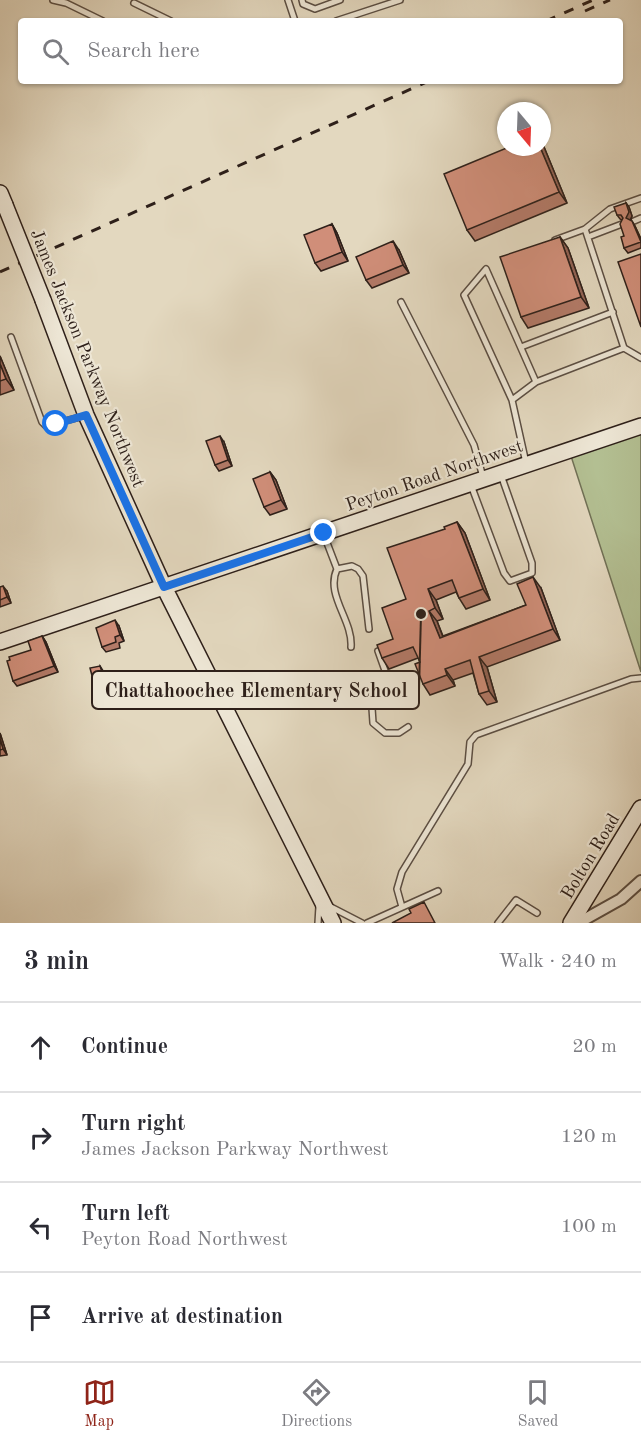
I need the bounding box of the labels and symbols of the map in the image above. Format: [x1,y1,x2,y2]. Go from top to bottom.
north arrow [497,102,551,156]
street label: James Jackson Parkway Northwest [27,227,147,490]
route start [42,410,68,436]
street label: Peyton Road Northwest [343,437,525,515]
route end [310,519,336,545]
callout: Chattahoochee Elementary School [92,671,419,709]
text: Chattahoochee Elementary School [104,682,408,702]
street label: Bolton Road [558,811,623,902]

